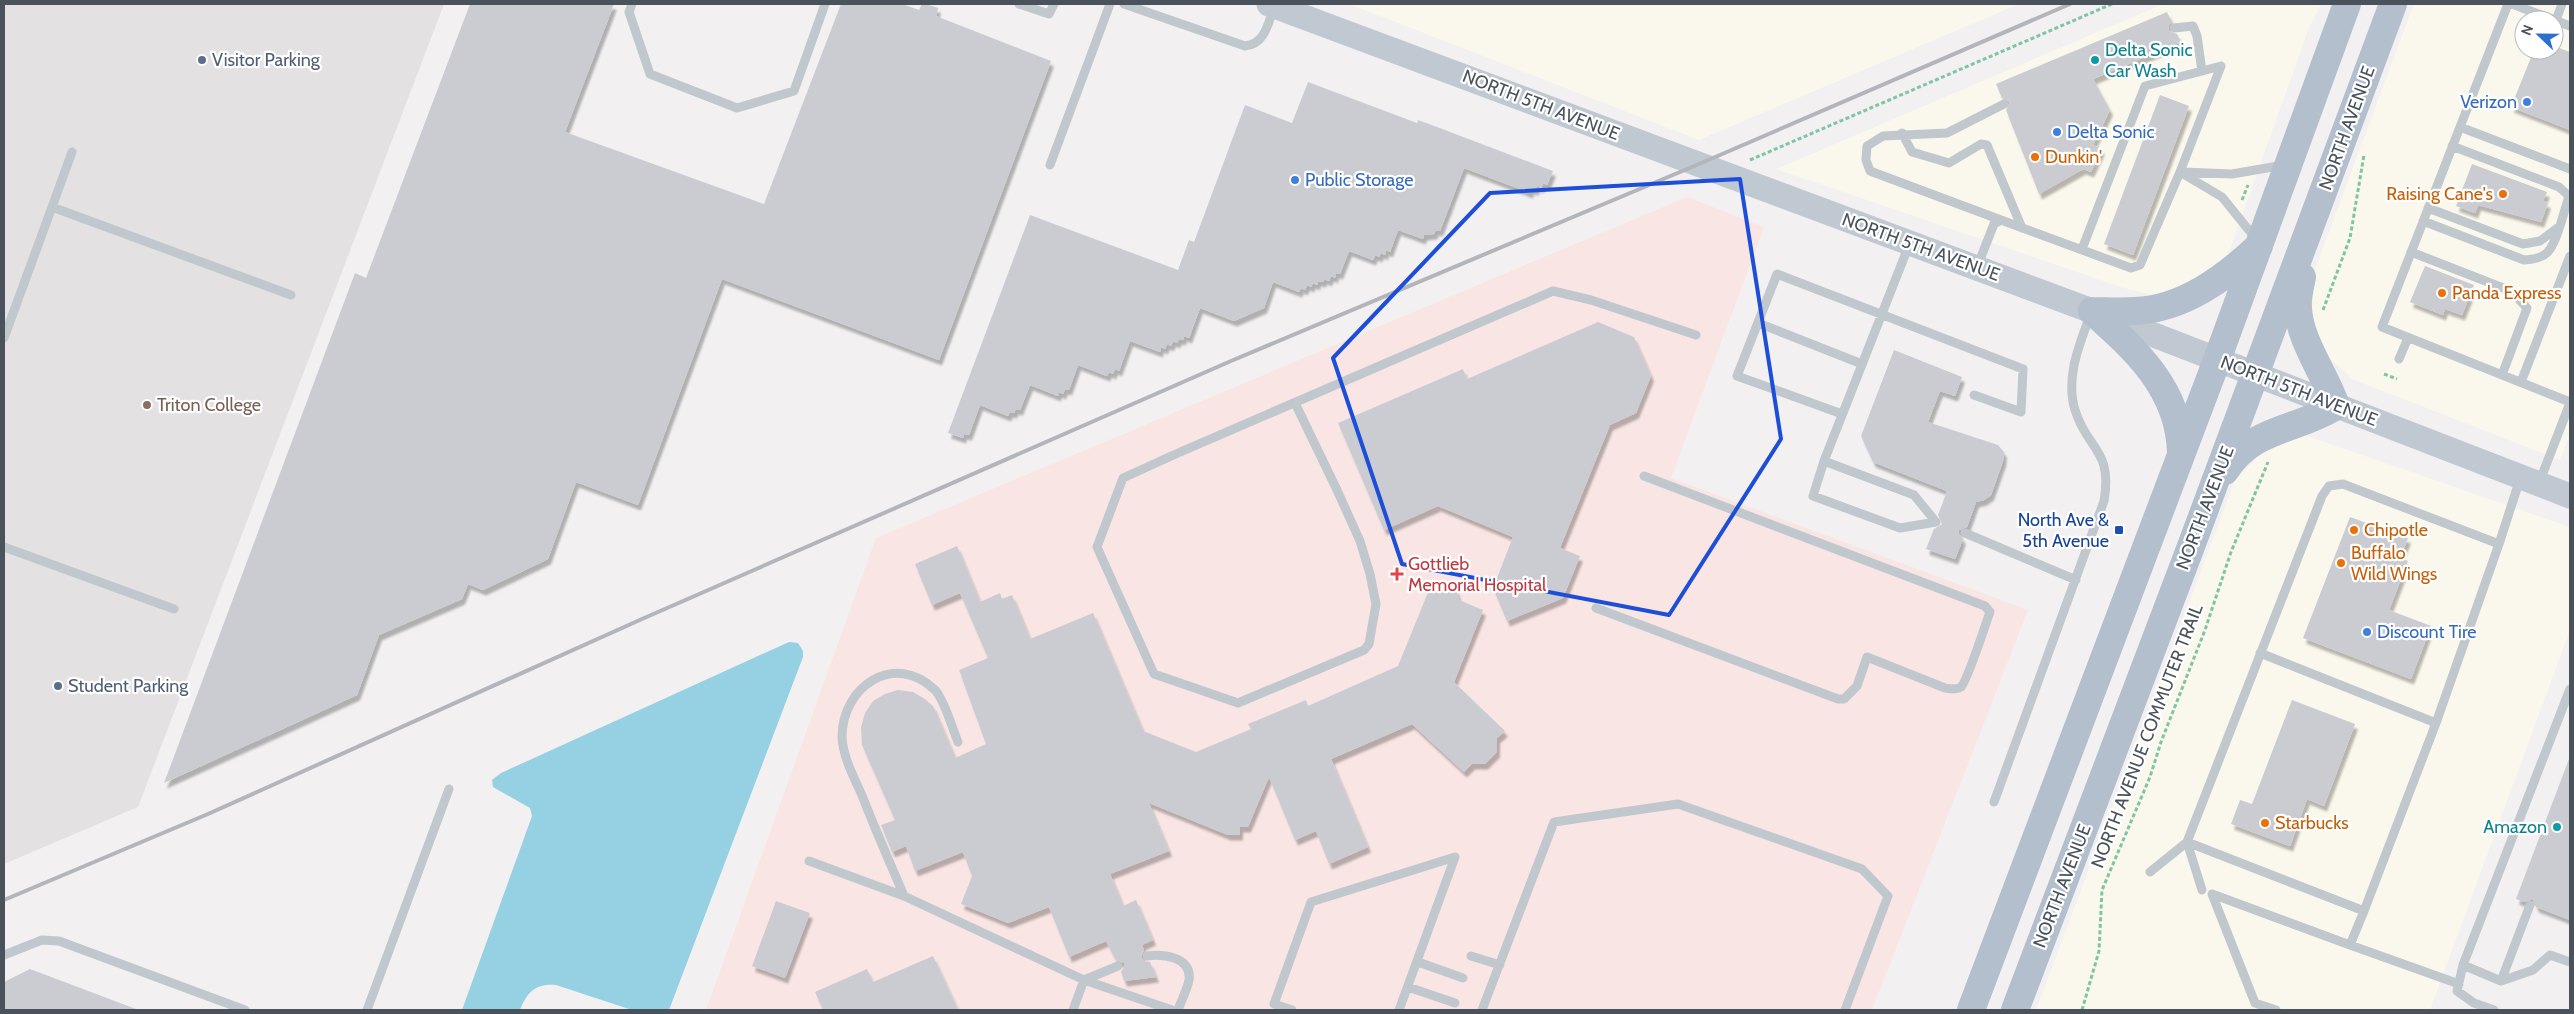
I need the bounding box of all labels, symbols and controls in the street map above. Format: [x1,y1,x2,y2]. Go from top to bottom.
north arrow [2514,10,2564,60]
text: N [2517,22,2537,38]
place label: Delta Sonic Car Wash [2105,39,2193,82]
place label: Visitor Parking [212,49,321,71]
marker: Visitor Parking [196,54,208,66]
marker: Delta Sonic Car Wash [2089,54,2101,66]
street label: NORTH AVENUE [2314,63,2380,193]
street label: NORTH 5TH AVENUE [1459,65,1623,145]
place label: Verizon [2460,91,2517,113]
marker: Verizon [2521,96,2533,108]
place label: Delta Sonic [2067,121,2155,143]
marker: Delta Sonic [2051,126,2063,138]
place label: Dunkin' [2045,146,2102,168]
marker: Dunkin' [2029,151,2041,163]
place label: Public Storage [1305,169,1413,191]
marker: Public Storage [1289,174,1301,186]
place label: Raising Cane's [2386,183,2493,205]
marker: Raising Cane's [2497,188,2509,200]
street label: NORTH 5TH AVENUE [1839,208,2003,286]
place label: Panda Express [2452,282,2562,304]
marker: Panda Express [2436,287,2448,299]
street label: NORTH 5TH AVENUE [2217,351,2381,431]
place label: Triton College [157,394,261,416]
marker: Triton College [141,399,153,411]
street label: NORTH AVENUE [2171,443,2239,573]
place label: North Ave & 5th Avenue [2018,509,2109,552]
place label: Chipotle [2364,519,2428,541]
marker: North Ave & 5th Avenue [2113,524,2125,536]
marker: Chipotle [2348,524,2360,536]
place label: Buffalo Wild Wings [2351,542,2437,585]
place label: Gottlieb Memorial Hospital [1408,553,1547,596]
marker: Buffalo Wild Wings [2335,557,2347,569]
marker: Gottlieb Memorial Hospital [1390,567,1404,581]
street label: NORTH AVENUE COMMUTER TRAIL [2086,601,2208,871]
place label: Discount Tire [2377,621,2477,643]
marker: Discount Tire [2361,626,2373,638]
place label: Student Parking [68,675,189,697]
marker: Student Parking [52,680,64,692]
place label: Starbucks [2275,812,2349,834]
place label: Amazon [2483,816,2547,838]
marker: Starbucks [2259,817,2271,829]
street label: NORTH AVENUE [2028,821,2096,951]
marker: Amazon [2551,821,2563,833]

